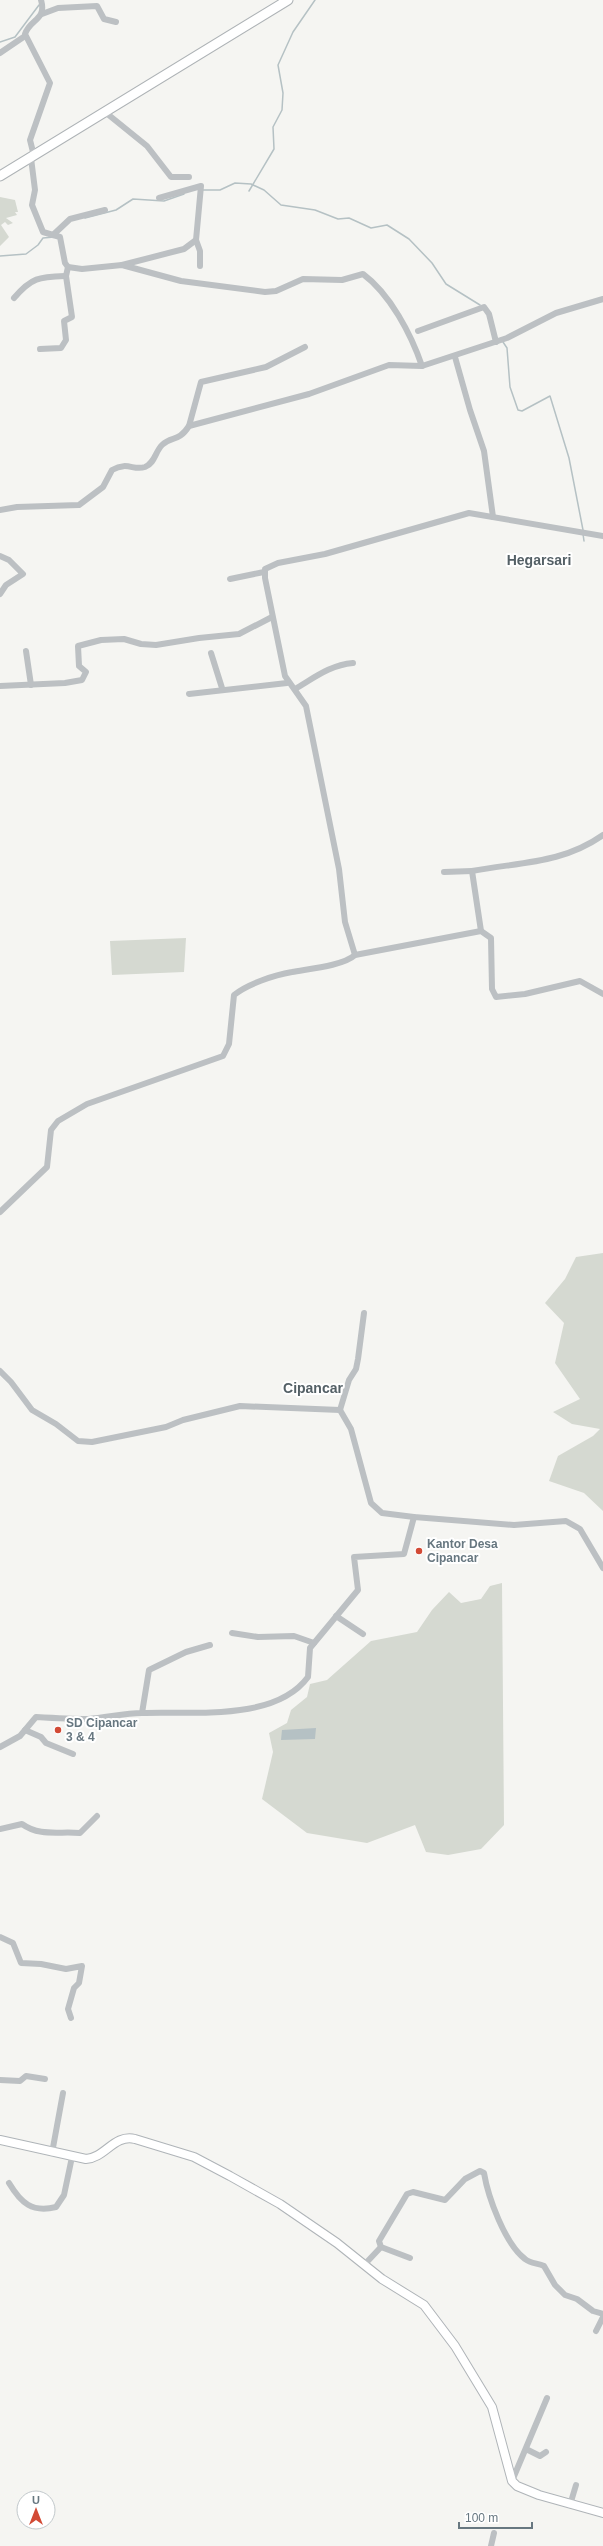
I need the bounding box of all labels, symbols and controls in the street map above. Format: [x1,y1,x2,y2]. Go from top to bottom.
district label: Hegarsari [507,552,571,568]
district label: Cipancar [283,1380,344,1396]
place label: Kantor Desa Cipancar [427,1537,498,1565]
marker: Kantor Desa Cipancar [414,1546,424,1556]
place label: SD Cipancar 3 & 4 [66,1716,138,1744]
marker: SD Cipancar 3 & 4 [53,1725,63,1735]
north arrow [16,2490,56,2530]
text: U [32,2494,40,2506]
scale bar [459,2504,532,2530]
text: 100 m [465,2511,498,2525]

